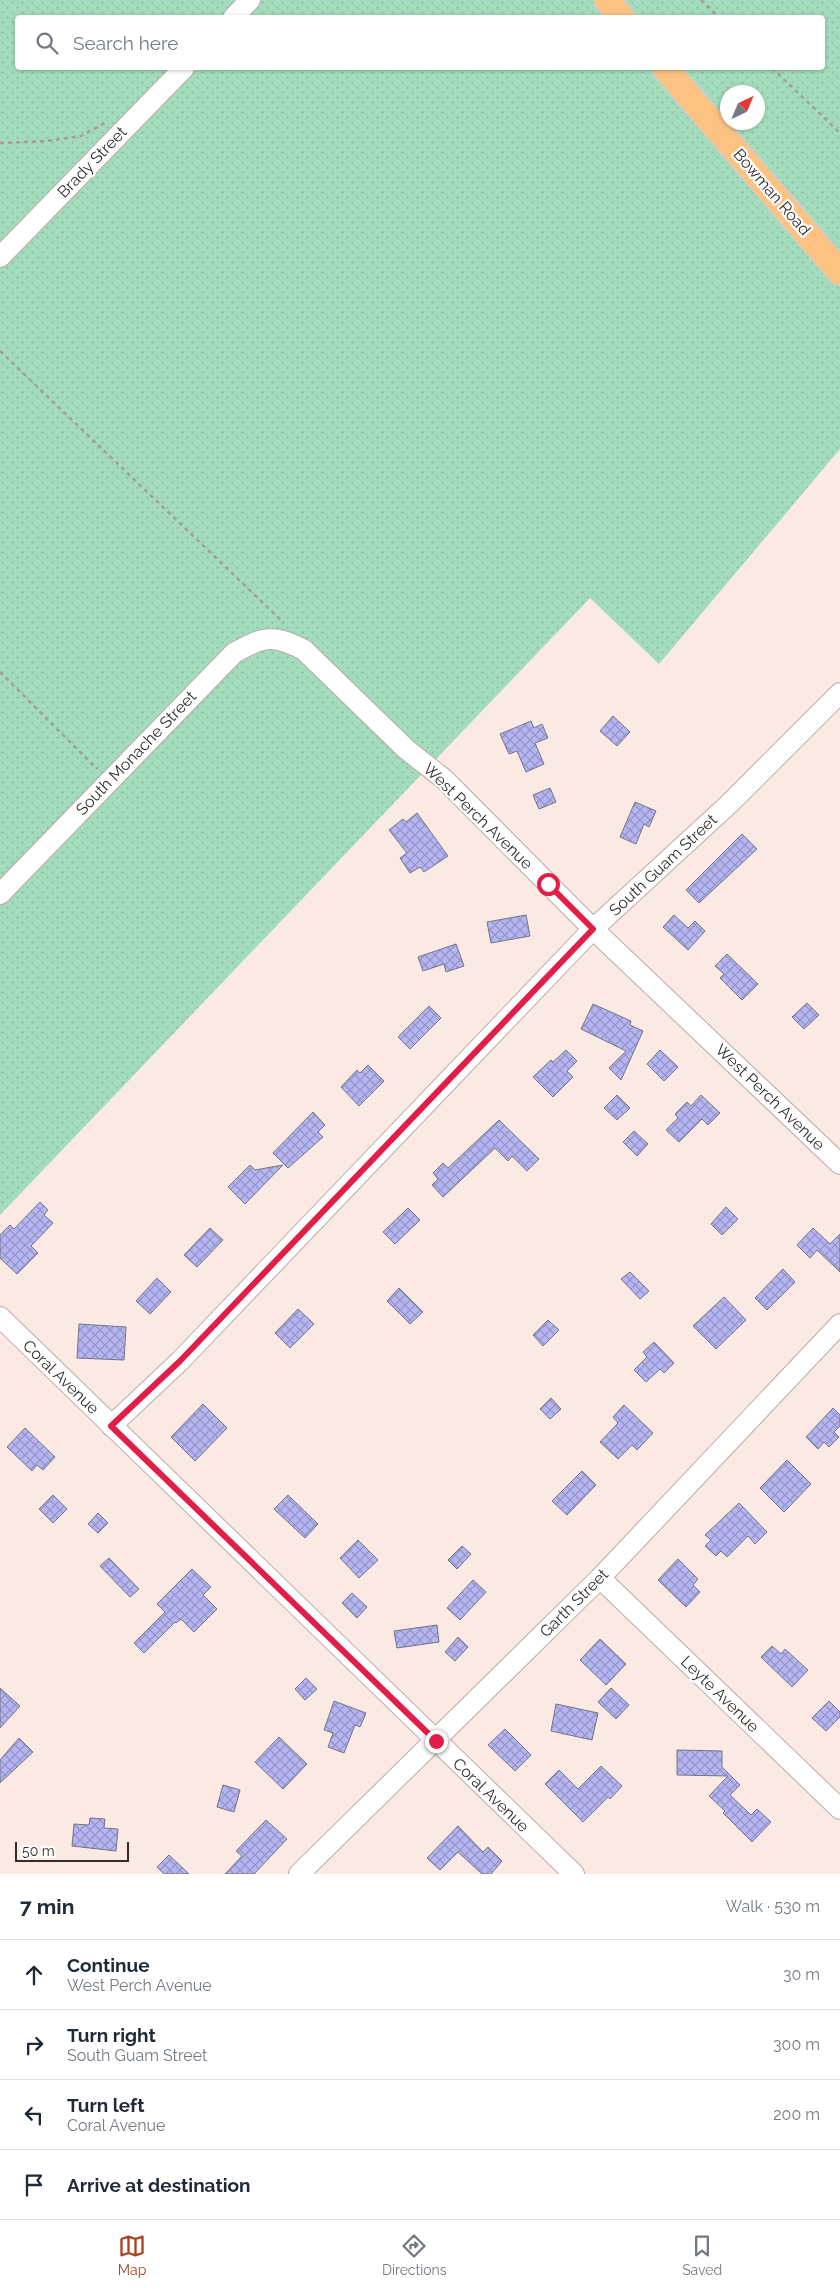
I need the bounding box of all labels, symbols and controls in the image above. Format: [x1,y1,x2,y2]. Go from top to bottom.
search box [15,15,825,70]
icon: search [33,29,61,57]
text: Search here [73,32,179,54]
north arrow [720,85,765,130]
street label: Brady Street [53,122,131,202]
street label: Bowman Road [729,145,815,239]
street label: South Monache Street [72,687,201,819]
street label: West Perch Avenue [419,759,537,873]
street label: South Guam Street [605,810,721,920]
route start [537,873,560,896]
street label: West Perch Avenue [711,1040,829,1154]
street label: Coral Avenue [19,1336,103,1418]
street label: Garth Street [536,1564,613,1641]
street label: Leyte Avenue [677,1652,763,1736]
route end [425,1730,448,1753]
street label: Coral Avenue [449,1754,533,1836]
scale bar [15,1839,129,1862]
text: 50 m [22,1843,55,1859]
text: 7 min [20,1894,74,1919]
text: Walk · 530 m [726,1897,820,1916]
text: Continue [67,1954,150,1976]
icon: ahead [20,1961,48,1989]
text: 30 m [783,1965,820,1984]
text: West Perch Avenue [67,1976,212,1995]
text: Turn right [67,2024,156,2046]
icon: right [20,2031,48,2059]
text: 300 m [773,2035,820,2054]
text: South Guam Street [67,2046,207,2065]
text: Turn left [67,2094,144,2116]
icon: left [20,2101,48,2129]
text: 200 m [773,2105,820,2124]
text: Coral Avenue [67,2116,165,2135]
icon: arrive [20,2171,48,2199]
text: Arrive at destination [67,2174,251,2196]
tab: Map [118,2232,146,2278]
tab: Directions [382,2232,447,2278]
tab: Saved [682,2232,722,2278]

